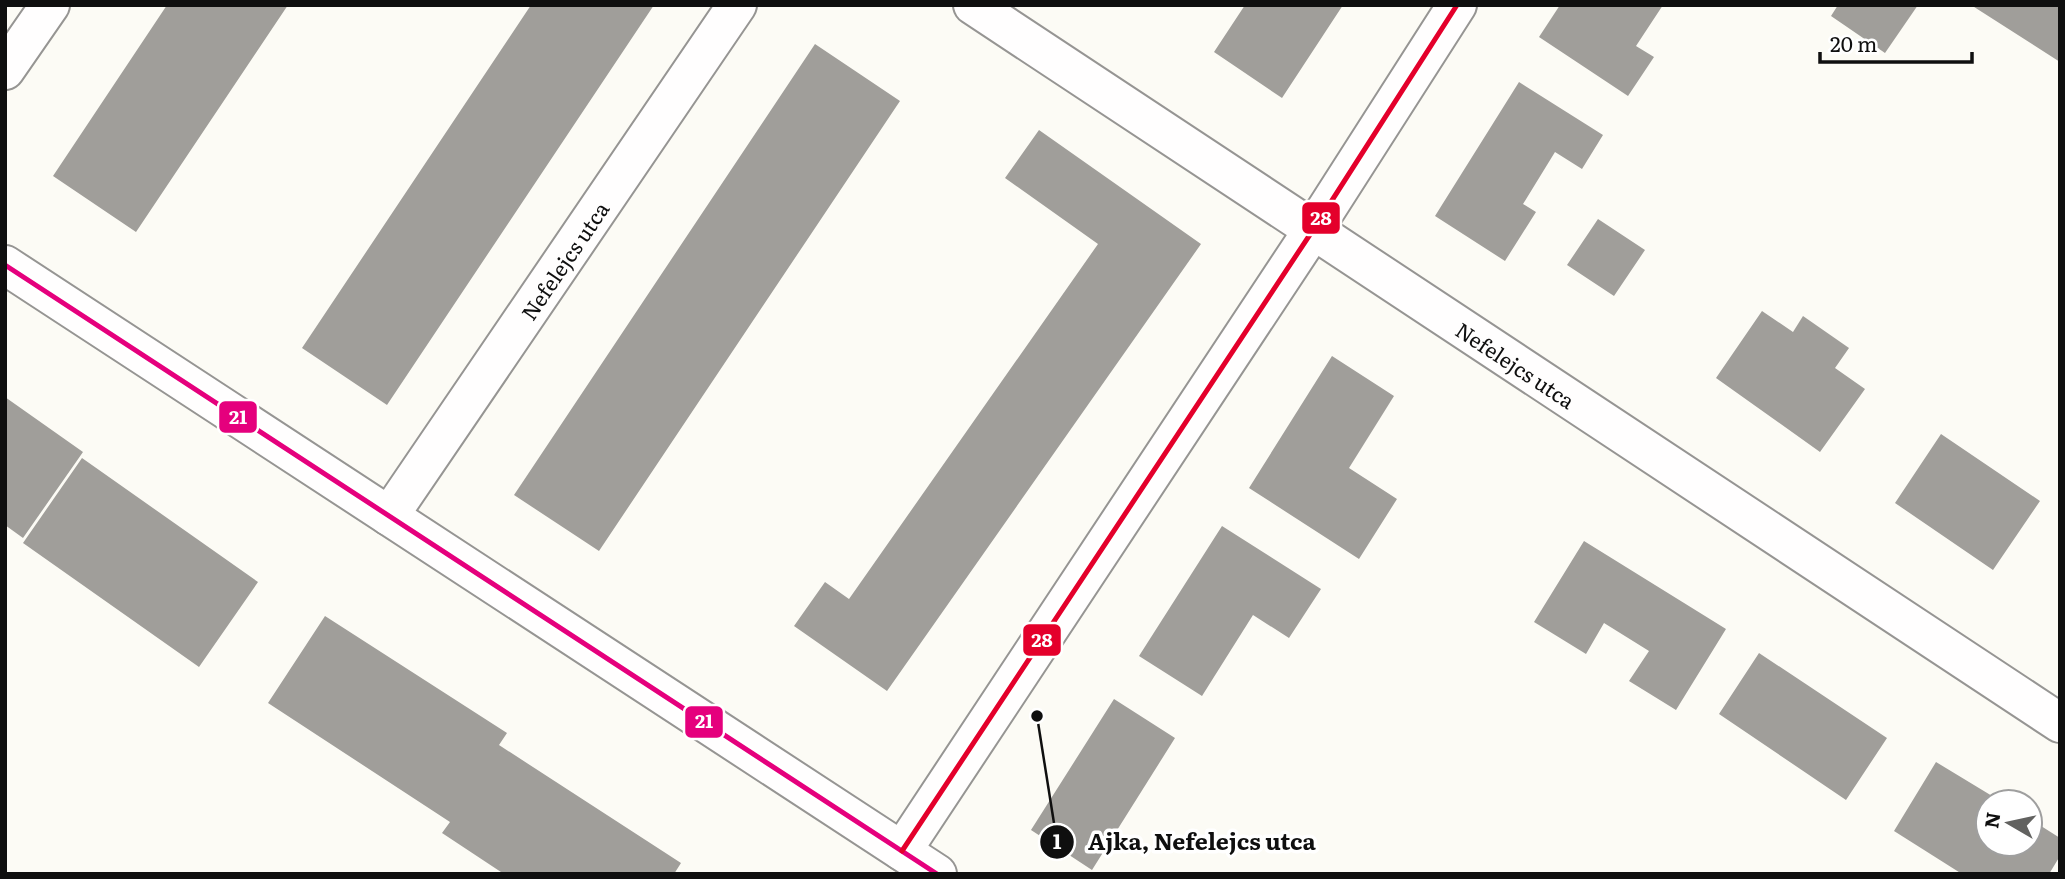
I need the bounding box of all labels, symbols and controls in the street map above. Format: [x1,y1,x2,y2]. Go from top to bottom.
scale bar [1820,21,1972,65]
text: 20 m [1830,27,1877,58]
street label: Nefelejcs utca [512,194,615,325]
line badge: 28 [1301,201,1341,235]
text: 28 [1310,203,1332,231]
street label: Nefelejcs utca [1450,313,1583,415]
line badge: 21 [218,400,258,434]
text: 21 [229,402,247,430]
line badge: 28 [1022,623,1062,657]
text: 28 [1031,625,1053,653]
line badge: 21 [684,705,724,739]
text: 21 [695,706,713,734]
north arrow [1974,788,2044,858]
text: N [1976,810,2006,830]
callout: Ajka, Nefelejcs utca [1039,820,1330,864]
text: Ajka, Nefelejcs utca [1088,823,1317,857]
text: 1 [1053,824,1062,855]

